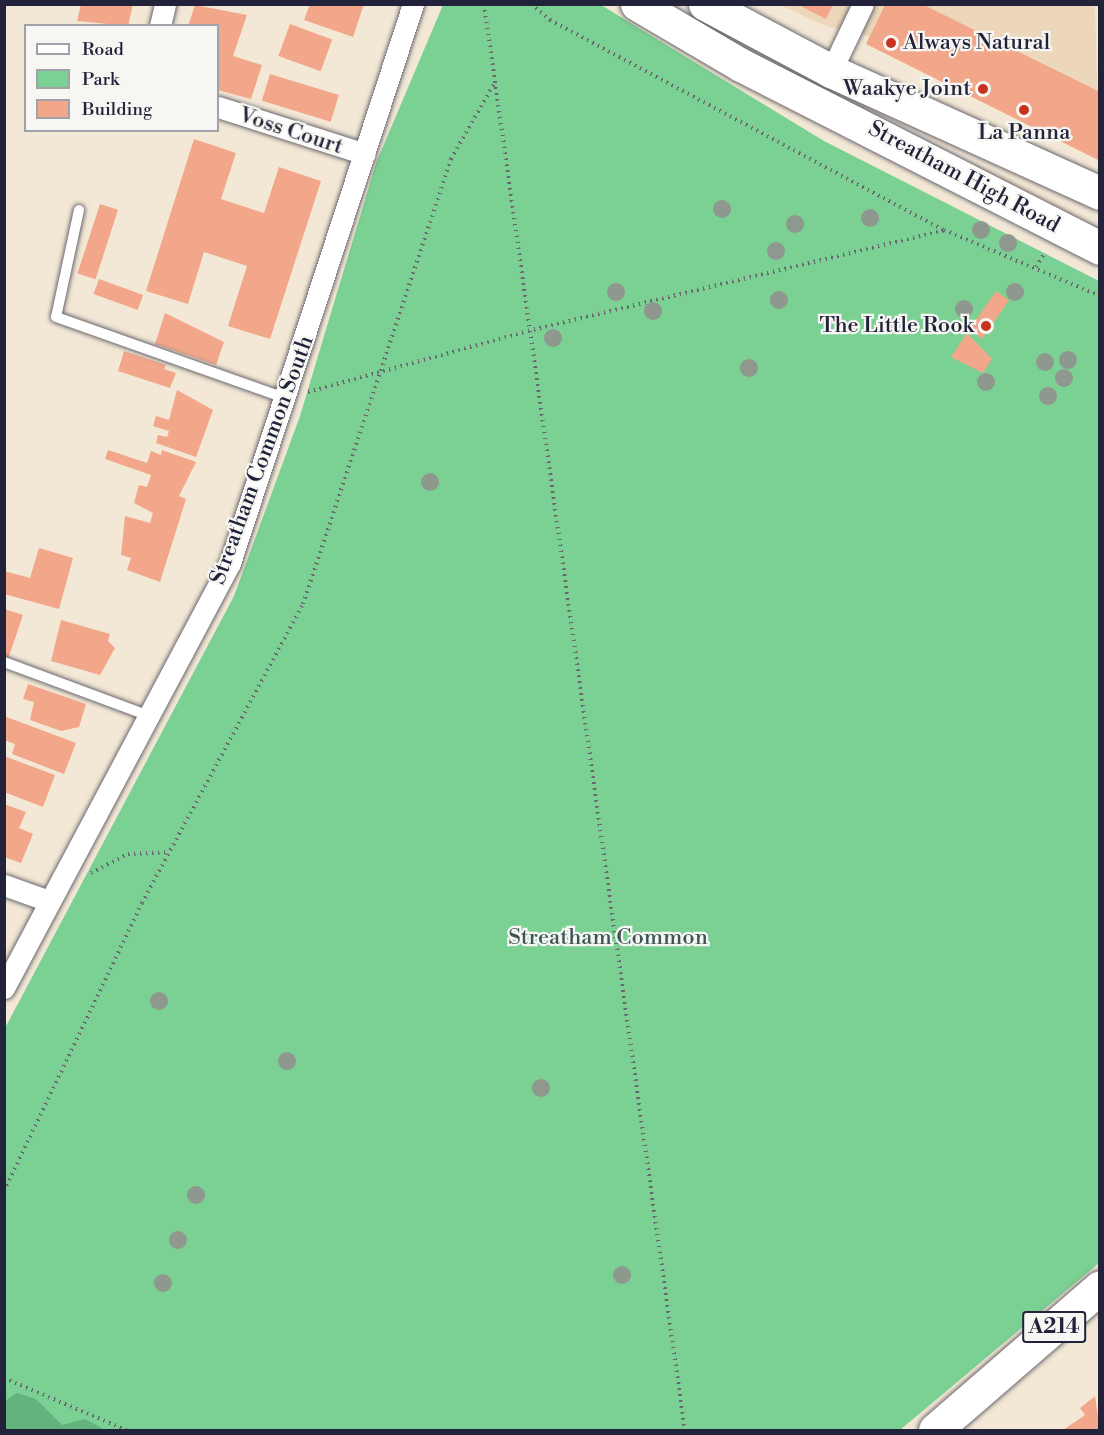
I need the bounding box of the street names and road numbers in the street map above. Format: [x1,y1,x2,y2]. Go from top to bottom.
street label: Voss Court [236,102,346,160]
street label: Streatham High Road [864,115,1064,239]
street label: Streatham Common South [205,332,319,588]
road number: A214 [1021,1309,1087,1345]

